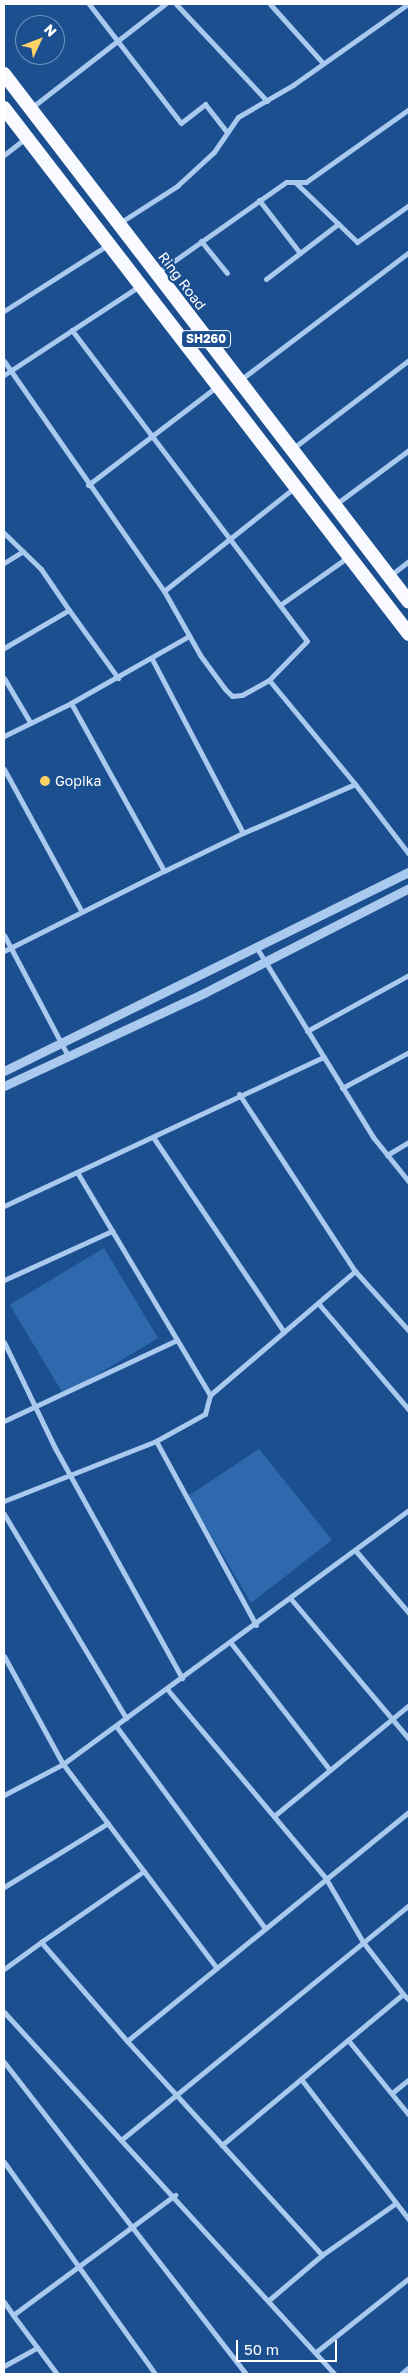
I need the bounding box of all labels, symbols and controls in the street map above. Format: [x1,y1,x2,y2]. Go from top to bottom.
north arrow [15,15,65,65]
text: N [41,20,60,40]
street label: Ring Road [155,249,209,313]
road number: SH260 [181,329,231,348]
place label: Gopika [55,773,101,789]
marker: Gopika [39,775,51,787]
scale bar [238,2330,339,2362]
text: 50 m [244,2340,279,2358]

